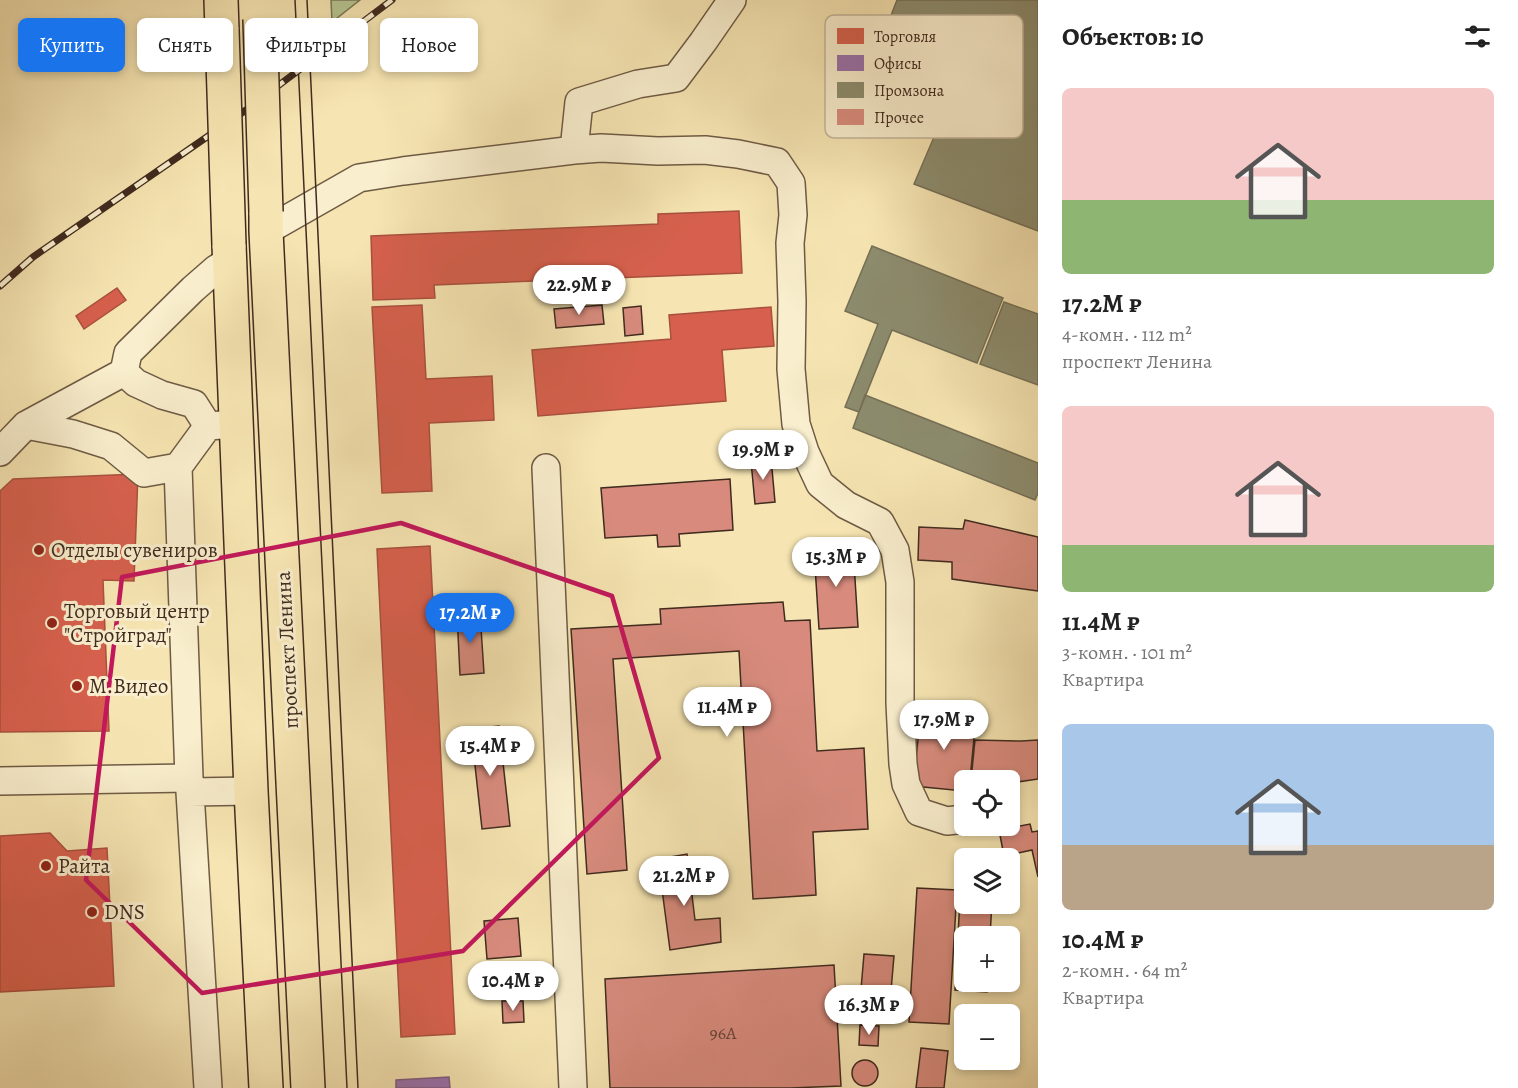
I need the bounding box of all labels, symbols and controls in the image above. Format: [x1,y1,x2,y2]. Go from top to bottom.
legend [825,15,1023,138]
chip: Купить [18,18,125,72]
chip: Снять [137,18,233,72]
chip: Фильтры [245,18,368,72]
chip: Новое [380,18,478,72]
text: Объектов: 10 [1062,19,1204,54]
icon: filters [1461,20,1494,53]
text: Торговля [874,26,937,48]
text: Офисы [874,53,922,75]
text: Промзона [874,80,945,102]
text: Прочее [874,107,924,129]
icon: home [1224,127,1332,235]
pin: 22.9M ₽ [524,265,634,316]
text: 22.9M ₽ [547,271,611,298]
text: 17.2M ₽ [1062,286,1142,321]
text: 4-комн. · 112 m² [1062,321,1192,348]
text: проспект Ленина [1062,348,1212,375]
pin: 19.9M ₽ [708,430,818,481]
text: 19.9M ₽ [732,436,794,463]
icon: home [1224,445,1332,553]
place label: Отделы сувениров [51,536,218,564]
pin: 15.3M ₽ [781,537,891,588]
marker: Отделы сувениров [32,543,46,557]
text: 15.3M ₽ [806,543,866,570]
street label: проспект Ленина [269,570,305,730]
pin: 17.2M ₽ [415,593,525,644]
place label: Торговый центр "Стройград" [64,597,210,649]
text: 17.2M ₽ [439,599,501,626]
text: 11.4M ₽ [1062,604,1140,639]
marker: Торговый центр "Стройград" [45,616,59,630]
text: 3-комн. · 101 m² [1062,639,1192,666]
text: Квартира [1062,666,1144,693]
place label: М.Видео [89,672,168,700]
marker: М.Видео [70,679,84,693]
pin: 11.4M ₽ [672,687,782,738]
text: 11.4M ₽ [697,693,757,720]
pin: 17.9M ₽ [889,700,999,751]
text: 17.9M ₽ [914,706,974,733]
pin: 15.4M ₽ [435,726,545,777]
text: 15.4M ₽ [459,732,521,759]
icon: home [1224,763,1332,871]
map controls [954,770,1020,1070]
button: locate [954,770,1020,836]
button: layers [954,848,1020,914]
place label: Райта [58,852,110,880]
pin: 21.2M ₽ [629,856,739,907]
marker: Райта [39,859,53,873]
text: 21.2M ₽ [653,862,715,889]
place label: DNS [104,898,145,926]
marker: DNS [85,905,99,919]
text: 10.4M ₽ [1062,922,1143,957]
button: + [954,926,1020,992]
text: 2-комн. · 64 m² [1062,957,1187,984]
pin: 10.4M ₽ [458,961,568,1012]
text: 10.4M ₽ [482,967,544,994]
text: Квартира [1062,984,1144,1011]
pin: 16.3M ₽ [814,985,924,1036]
text: 16.3M ₽ [838,991,900,1018]
button: − [954,1004,1020,1070]
house number: 96А [709,1021,737,1045]

